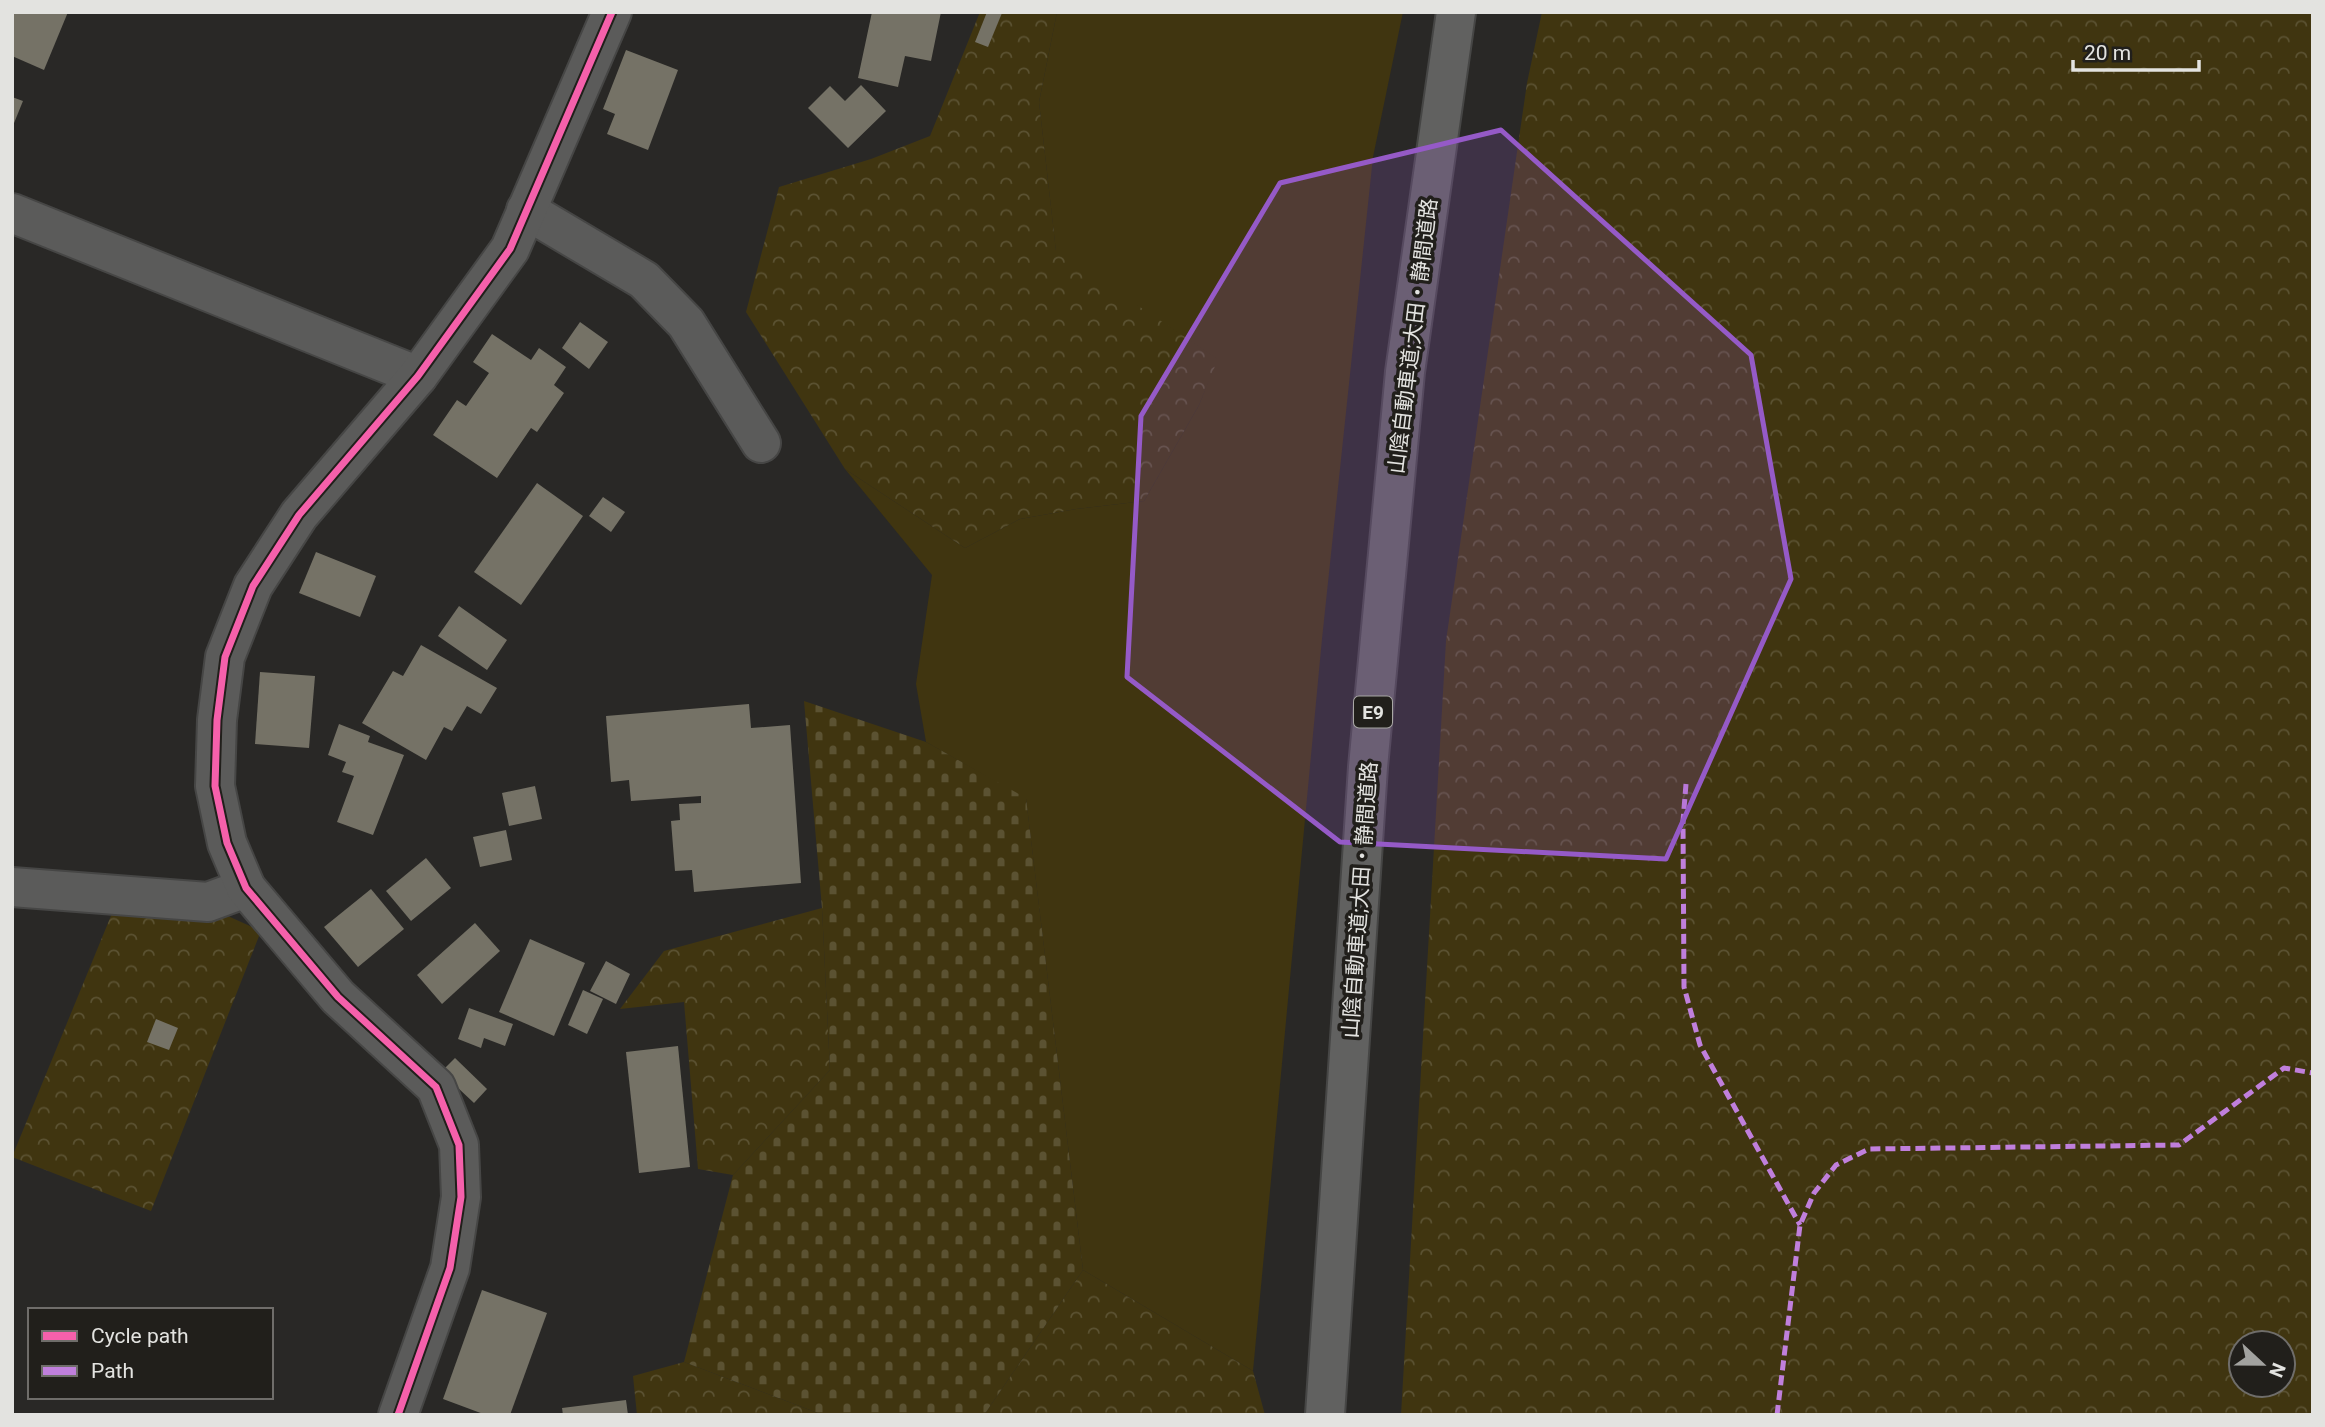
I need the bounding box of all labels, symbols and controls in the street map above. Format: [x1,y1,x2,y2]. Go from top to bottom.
scale bar [2073,28,2199,72]
text: 20 m [2084,41,2131,65]
street label: 山陰自動車道;大田・静間道路 [1384,197,1442,475]
road number: E9 [1354,696,1392,727]
street label: 山陰自動車道;大田・静間道路 [1338,761,1382,1039]
legend [28,1308,273,1399]
text: Cycle path [91,1324,189,1348]
north arrow [2227,1329,2297,1399]
text: Path [91,1359,134,1383]
text: N [2264,1360,2290,1381]

